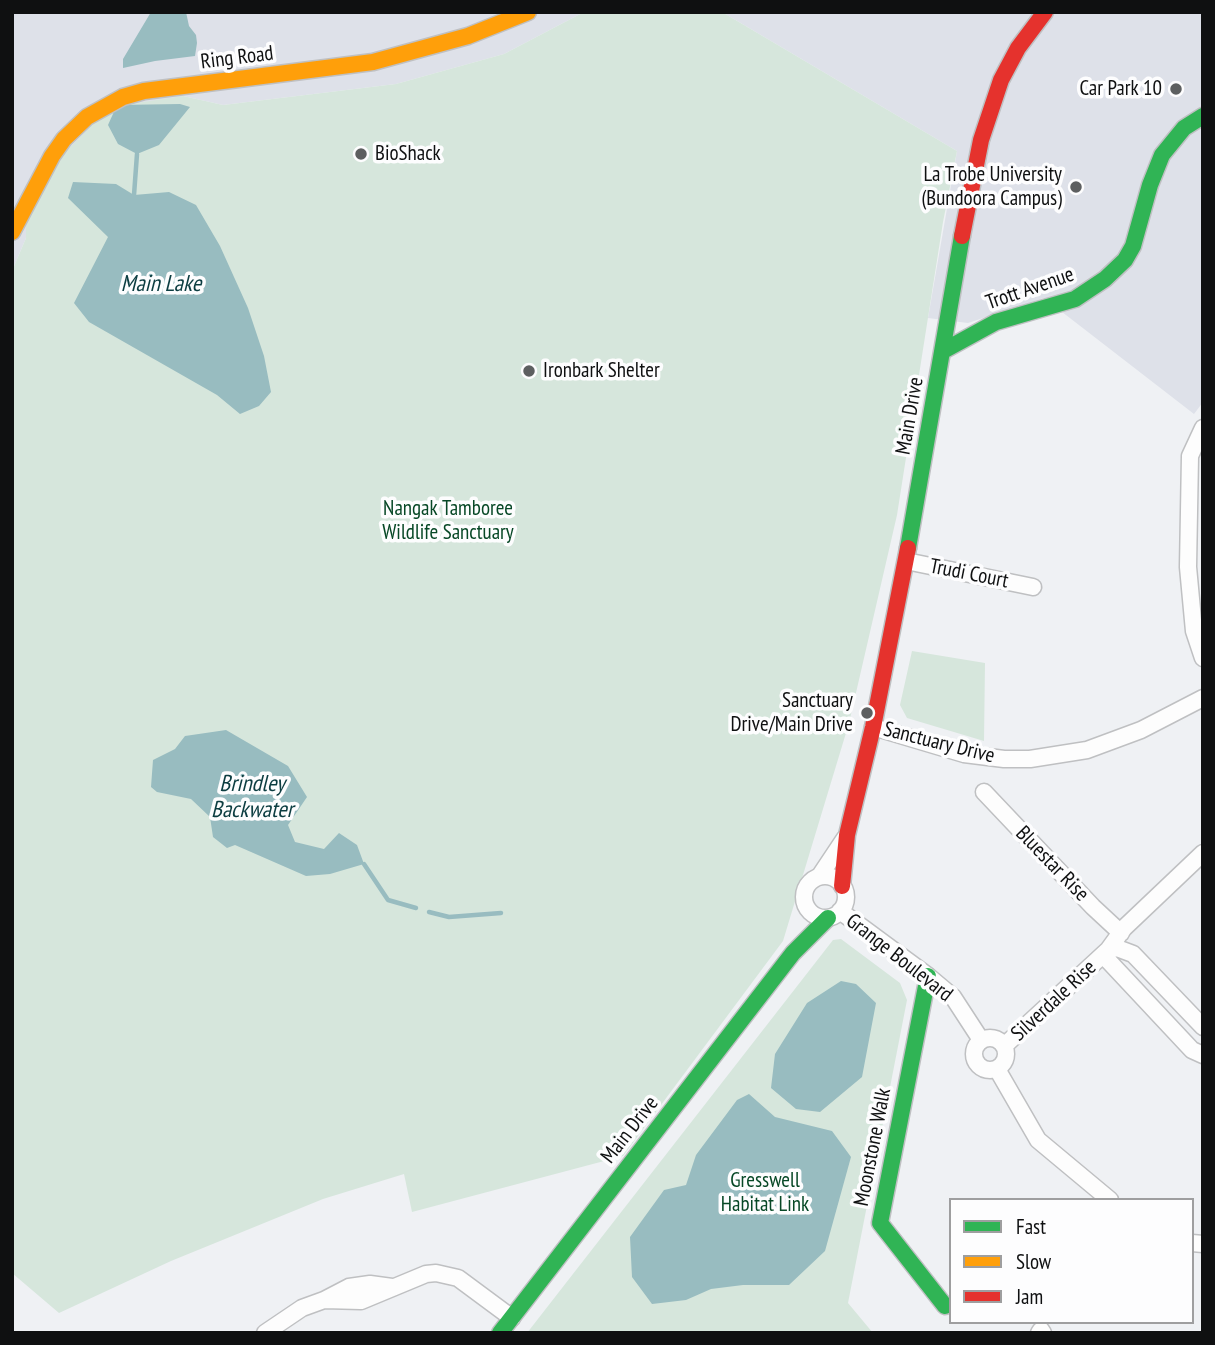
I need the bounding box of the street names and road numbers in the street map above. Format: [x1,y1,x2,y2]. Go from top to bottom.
street label: Ring Road [199,41,275,75]
street label: Trott Avenue [983,262,1077,316]
street label: Main Drive [891,375,929,457]
street label: Trudi Court [927,554,1011,594]
street label: Sanctuary Drive [881,717,997,769]
street label: Bluestar Rise [1010,821,1094,907]
street label: Grange Boulevard [841,908,957,1008]
street label: Silverdale Rise [1006,955,1102,1047]
street label: Moonstone Walk [849,1086,897,1208]
street label: Main Drive [596,1091,664,1169]

